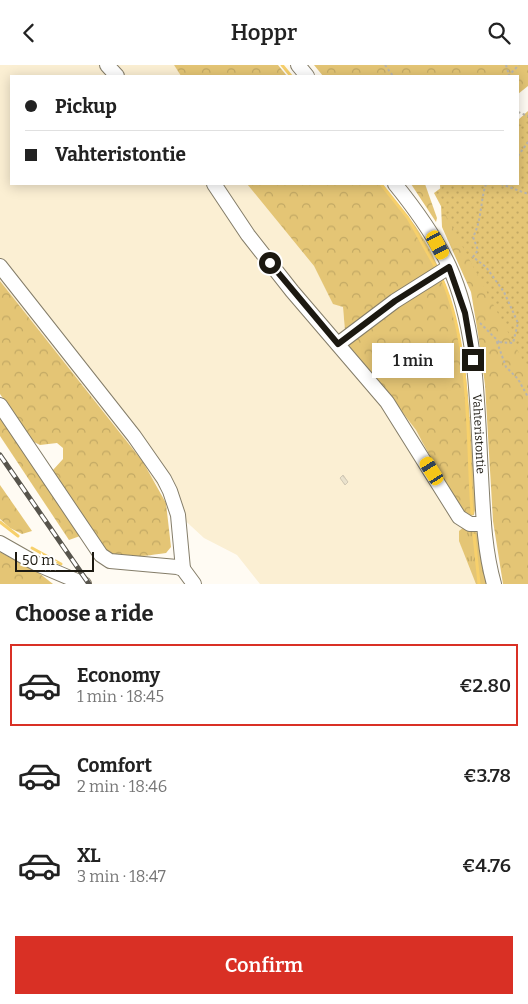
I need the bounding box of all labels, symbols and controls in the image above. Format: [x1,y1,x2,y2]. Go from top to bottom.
icon: back [15,19,43,47]
text: Hoppr [231,19,297,46]
icon: search [485,19,513,47]
text: Pickup [55,95,117,118]
text: Vahteristontie [55,143,186,166]
car [424,228,451,262]
route start [259,252,281,274]
callout: 1 min [373,343,456,377]
route end [462,349,484,371]
text: 1 min [393,351,433,370]
street label: Vahteristontie [470,394,488,474]
car [417,454,446,488]
scale bar [15,549,94,572]
text: 50 m [22,552,55,569]
text: Choose a ride [15,600,154,627]
icon: car [17,663,62,708]
text: Economy [77,664,160,687]
text: €2.80 [459,674,511,697]
text: 1 min · 18:45 [77,687,164,706]
icon: car [17,753,62,798]
text: Comfort [77,754,152,777]
text: €3.78 [463,764,511,787]
text: 2 min · 18:46 [77,777,167,796]
icon: car [17,843,62,888]
text: XL [77,844,101,867]
text: €4.76 [462,854,511,877]
text: 3 min · 18:47 [77,867,166,886]
button: Confirm [15,936,513,994]

